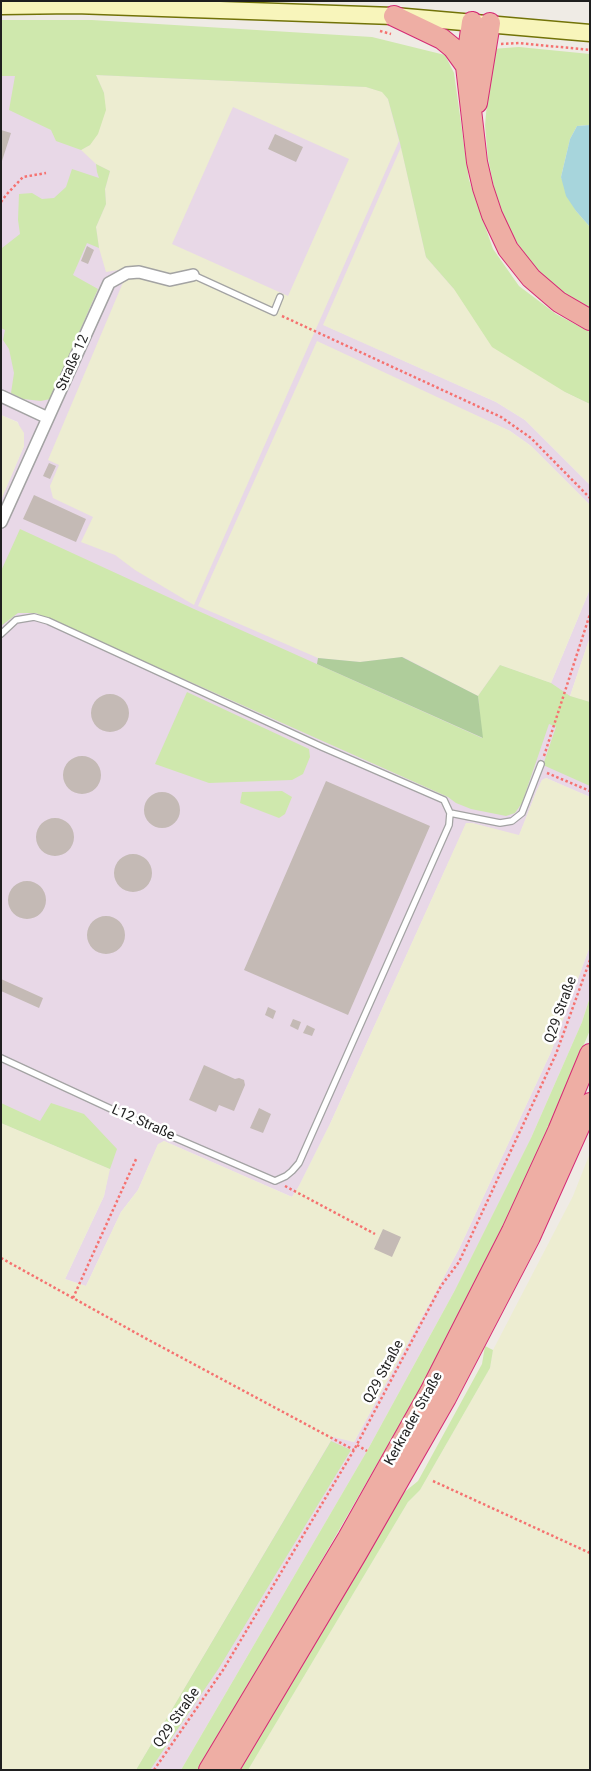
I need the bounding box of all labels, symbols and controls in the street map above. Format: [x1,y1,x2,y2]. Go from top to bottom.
street label: Straße 12 [53,332,93,394]
street label: Q29 Straße [541,974,581,1046]
street label: L12 Straße [109,1102,177,1144]
street label: Q29 Straße [360,1337,408,1407]
street label: Kerkrader Straße [381,1369,447,1469]
street label: Q29 Straße [150,1685,204,1751]

